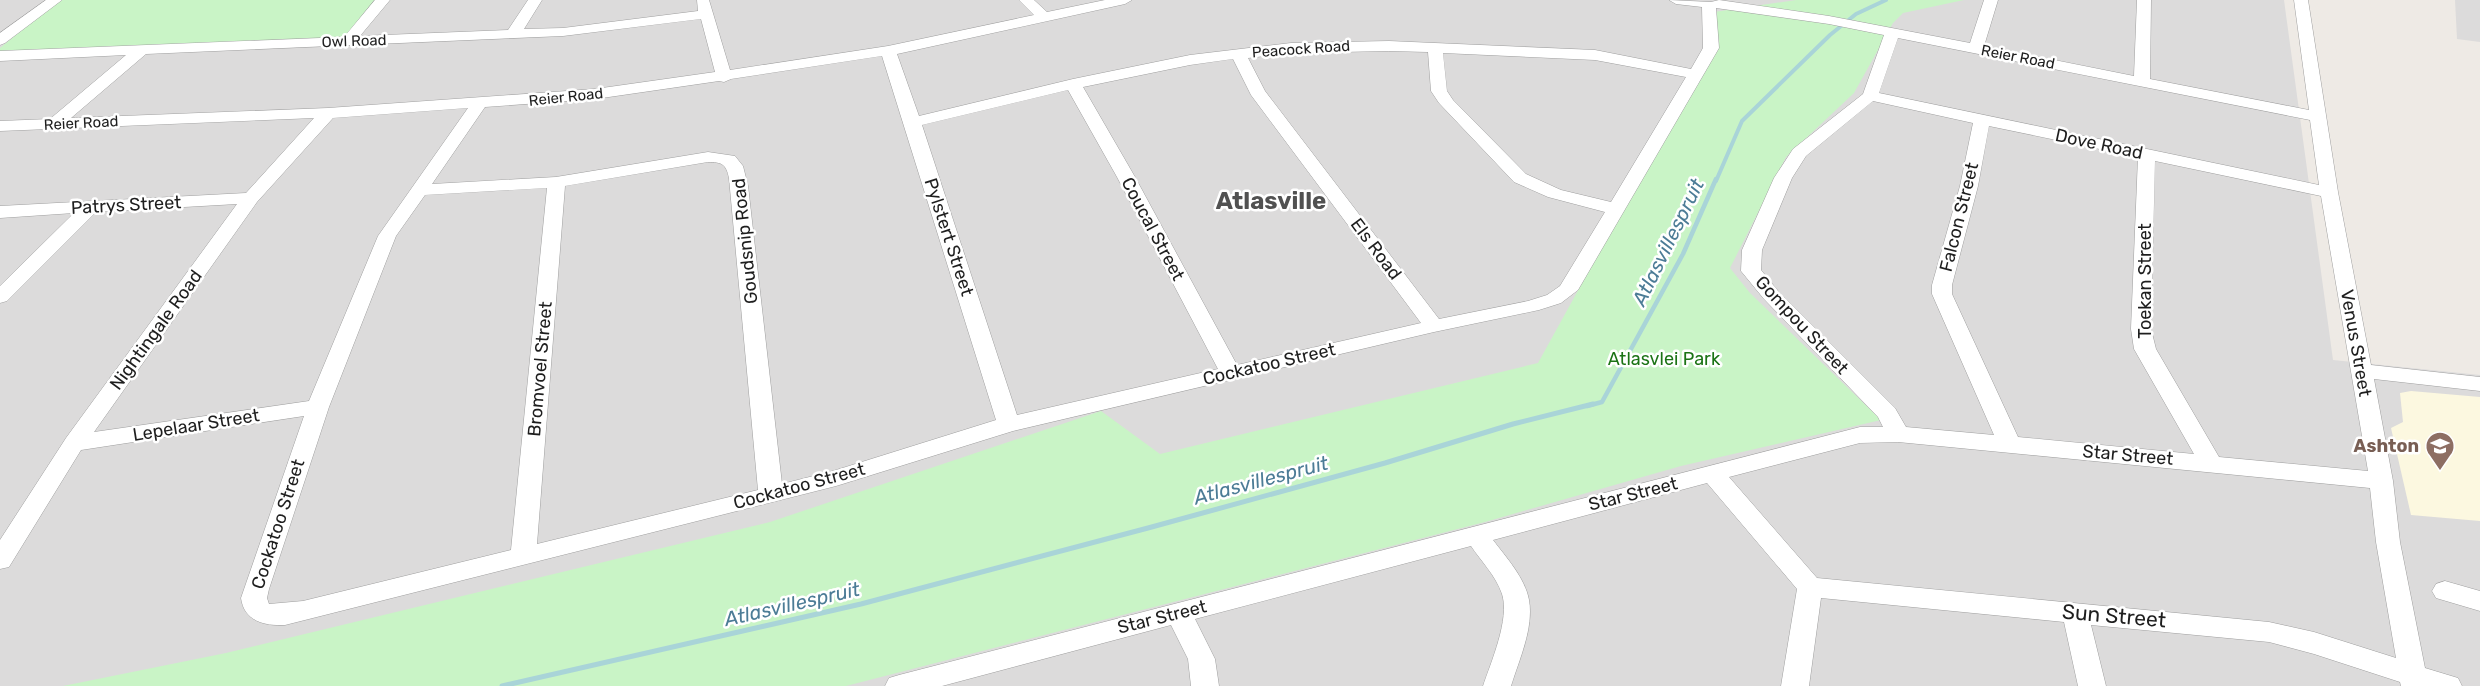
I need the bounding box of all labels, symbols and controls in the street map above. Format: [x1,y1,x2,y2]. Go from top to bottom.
street label: Owl Road [321,31,387,51]
street label: Peacock Road [1251,37,1351,61]
street label: Reier Road [1980,41,2056,73]
street label: Reier Road [528,84,604,110]
street label: Reier Road [43,112,119,134]
street label: Dove Road [2053,124,2145,164]
street label: Falcon Street [1935,160,1983,274]
street label: Coucal Street [1117,174,1189,284]
water label: Atlasvillespruit [1627,174,1709,310]
street label: Pylstert Street [920,175,978,299]
street label: Goudsnip Road [727,177,763,305]
district label: Atlasville [1216,187,1326,215]
street label: Patrys Street [70,191,182,219]
street label: Els Road [1346,214,1406,284]
street label: Toekan Street [2134,223,2156,339]
street label: Nightingale Road [105,266,207,394]
street label: Gompou Street [1751,271,1853,379]
street label: Venus Street [2336,288,2376,398]
street label: Bromvoel Street [523,300,557,438]
street label: Cockatoo Street [1201,338,1337,390]
park label: Atlasvlei Park [1608,348,1721,370]
street label: Lepelaar Street [131,404,261,446]
school or university icon: Ashton [2424,430,2456,472]
place label: Ashton [2354,435,2419,457]
street label: Star Street [2082,440,2174,470]
water label: Atlasvillespruit [1190,450,1331,510]
street label: Cockatoo Street [247,456,309,592]
street label: Cockatoo Street [731,458,867,514]
street label: Star Street [1586,472,1680,516]
water label: Atlasvillespruit [721,577,862,631]
street label: Star Street [1115,595,1209,639]
street label: Sun Street [2061,599,2167,632]

